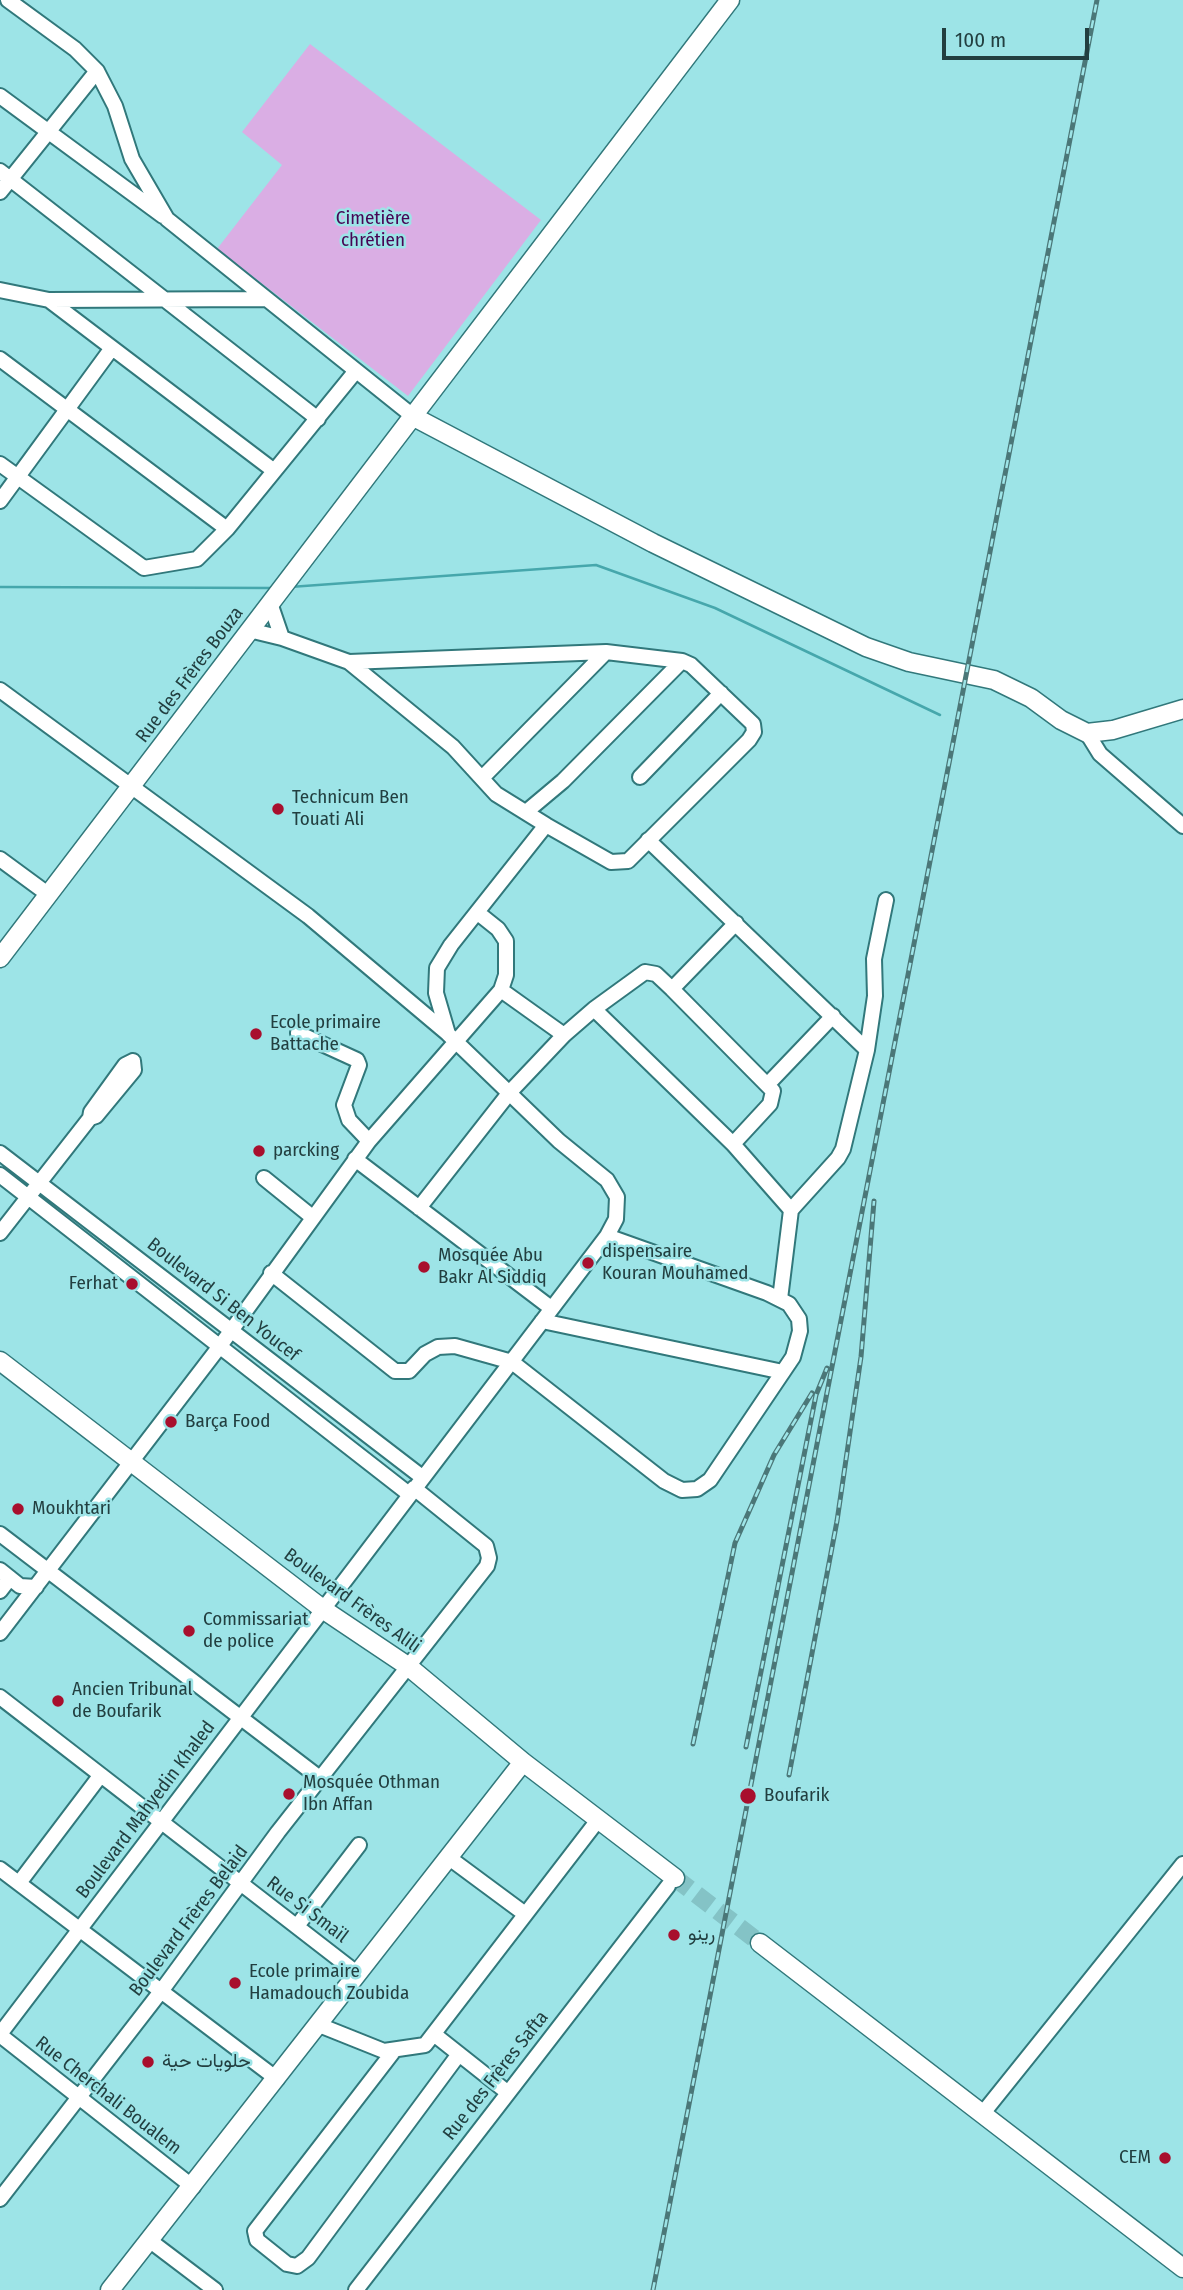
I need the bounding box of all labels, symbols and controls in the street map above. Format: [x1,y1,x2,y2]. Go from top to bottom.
scale bar [945,14,1092,58]
text: 100 m [955,27,1006,53]
park label: Cimetière chrétien [336,208,410,252]
street label: Rue des Frères Bouza [131,602,249,748]
place label: Technicum Ben Touati Ali [292,787,409,831]
marker: Technicum Ben Touati Ali [270,801,286,817]
place label: Ecole primaire Battache [270,1012,381,1056]
marker: Ecole primaire Battache [248,1026,264,1042]
place label: parcking [273,1140,339,1162]
marker: parcking [251,1143,267,1159]
street label: Boulevard Si Ben Youcef [142,1233,304,1367]
place label: dispensaire Kouran Mouhamed [602,1241,748,1285]
place label: Mosquée Abu Bakr Al Siddiq [438,1245,547,1289]
marker: dispensaire Kouran Mouhamed [580,1255,596,1271]
marker: Mosquée Abu Bakr Al Siddiq [416,1259,432,1275]
place label: Ferhat [69,1273,118,1295]
marker: Ferhat [124,1276,140,1292]
place label: Barça Food [185,1411,270,1433]
marker: Barça Food [163,1414,179,1430]
place label: Moukhtari [32,1498,111,1520]
marker: Moukhtari [10,1501,26,1517]
street label: Boulevard Frères Alili [279,1544,425,1658]
place label: Commissariat de police [203,1609,308,1653]
marker: Commissariat de police [181,1623,197,1639]
place label: Ancien Tribunal de Boufarik [72,1679,193,1723]
marker: Ancien Tribunal de Boufarik [50,1693,66,1709]
street label: Boulevard Mahyedin Khaled [72,1717,220,1903]
place label: Mosquée Othman Ibn Affan [303,1772,440,1816]
place label: Boufarik [764,1785,829,1807]
marker: Mosquée Othman Ibn Affan [281,1786,297,1802]
marker: Boufarik [738,1786,758,1806]
street label: Boulevard Frères Belaid [125,1841,253,2001]
street label: Rue Si Smaïl [262,1872,352,1948]
place label: رينو [688,1924,715,1946]
marker: رينو [666,1927,682,1943]
place label: Ecole primaire Hamadouch Zoubida [249,1961,409,2005]
marker: Ecole primaire Hamadouch Zoubida [227,1975,243,1991]
street label: Rue des Frères Safta [439,2007,553,2145]
street label: Rue Cherchali Boualem [30,2032,186,2160]
place label: حلويات حية [162,2051,251,2073]
marker: حلويات حية [140,2054,156,2070]
place label: CEM [1119,2147,1151,2169]
marker: CEM [1157,2150,1173,2166]

